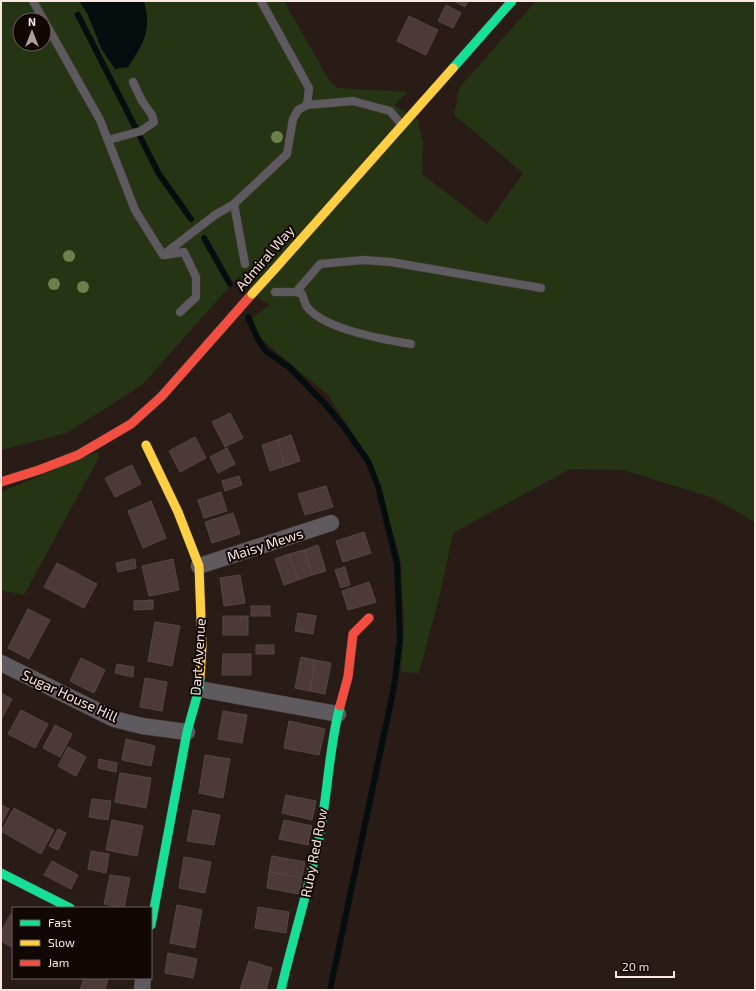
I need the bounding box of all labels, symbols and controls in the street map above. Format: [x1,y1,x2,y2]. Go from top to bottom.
north arrow [12,12,52,52]
text: N [28,15,36,28]
street label: Admiral Way [232,221,298,294]
street label: Maisy Mews [225,524,305,565]
street label: Dart Avenue [186,618,209,696]
street label: Sugar House Hill [20,666,122,726]
street label: Ruby Red Row [297,807,331,899]
legend [12,907,152,979]
text: Fast [48,915,72,929]
text: Slow [48,935,75,949]
scale bar [616,953,674,979]
text: Jam [48,955,69,969]
text: 20 m [622,959,649,973]

